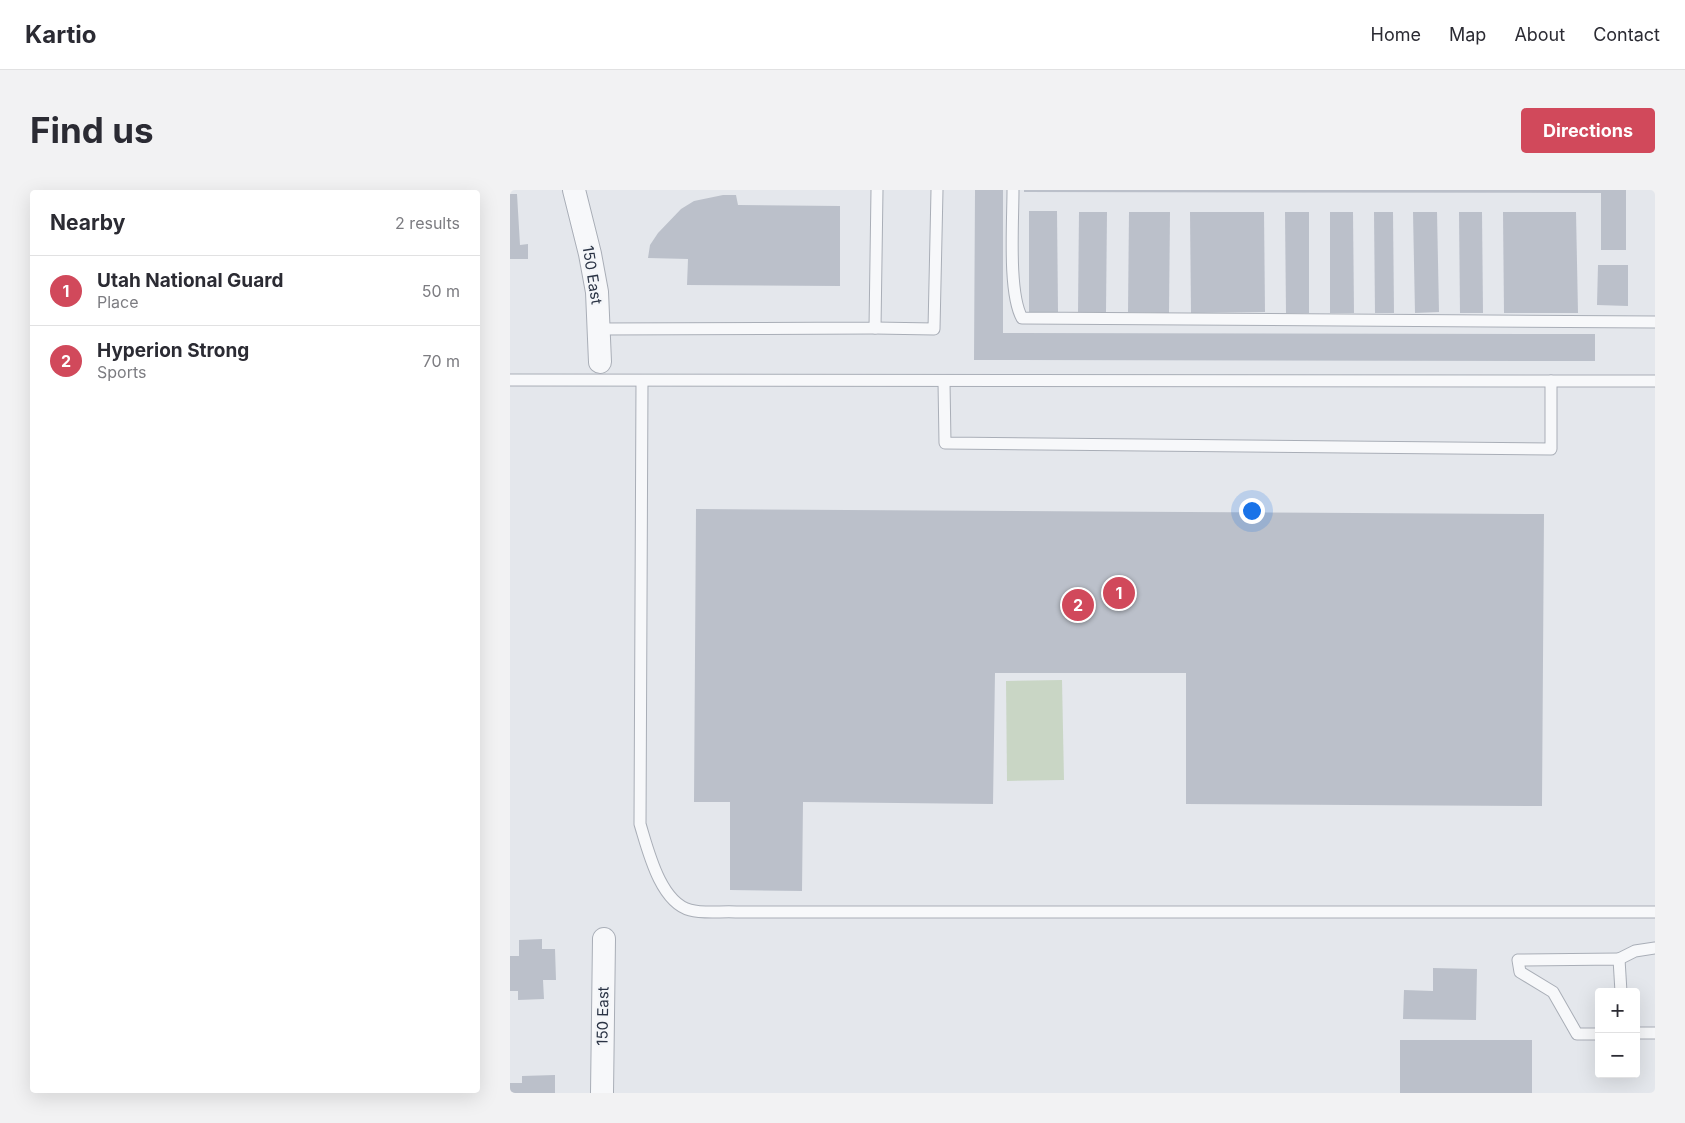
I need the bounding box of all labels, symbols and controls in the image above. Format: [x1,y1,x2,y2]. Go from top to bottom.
text: Kartio [25,20,96,49]
text: Home [1371,24,1421,45]
text: Map [1449,24,1486,45]
text: About [1514,24,1565,45]
text: Contact [1593,24,1660,45]
button: Directions [1521,108,1655,153]
text: Find us [30,109,154,151]
text: Nearby [50,210,125,235]
text: 2 results [395,213,460,233]
street label: 150 East [578,244,607,306]
text: Utah National Guard [97,269,283,292]
text: 1 [63,281,69,301]
text: 50 m [422,281,460,301]
text: Place [97,292,139,312]
text: Hyperion Strong [97,339,249,362]
text: 2 [61,351,71,371]
text: 70 m [423,351,460,371]
text: Sports [97,362,146,382]
your location [1239,498,1265,524]
pin: 1 [1103,574,1135,612]
pin: 2 [1062,586,1094,624]
street label: 150 East [592,986,613,1046]
map controls [1595,988,1640,1078]
button: + [1595,988,1640,1033]
button: − [1595,1033,1640,1078]

